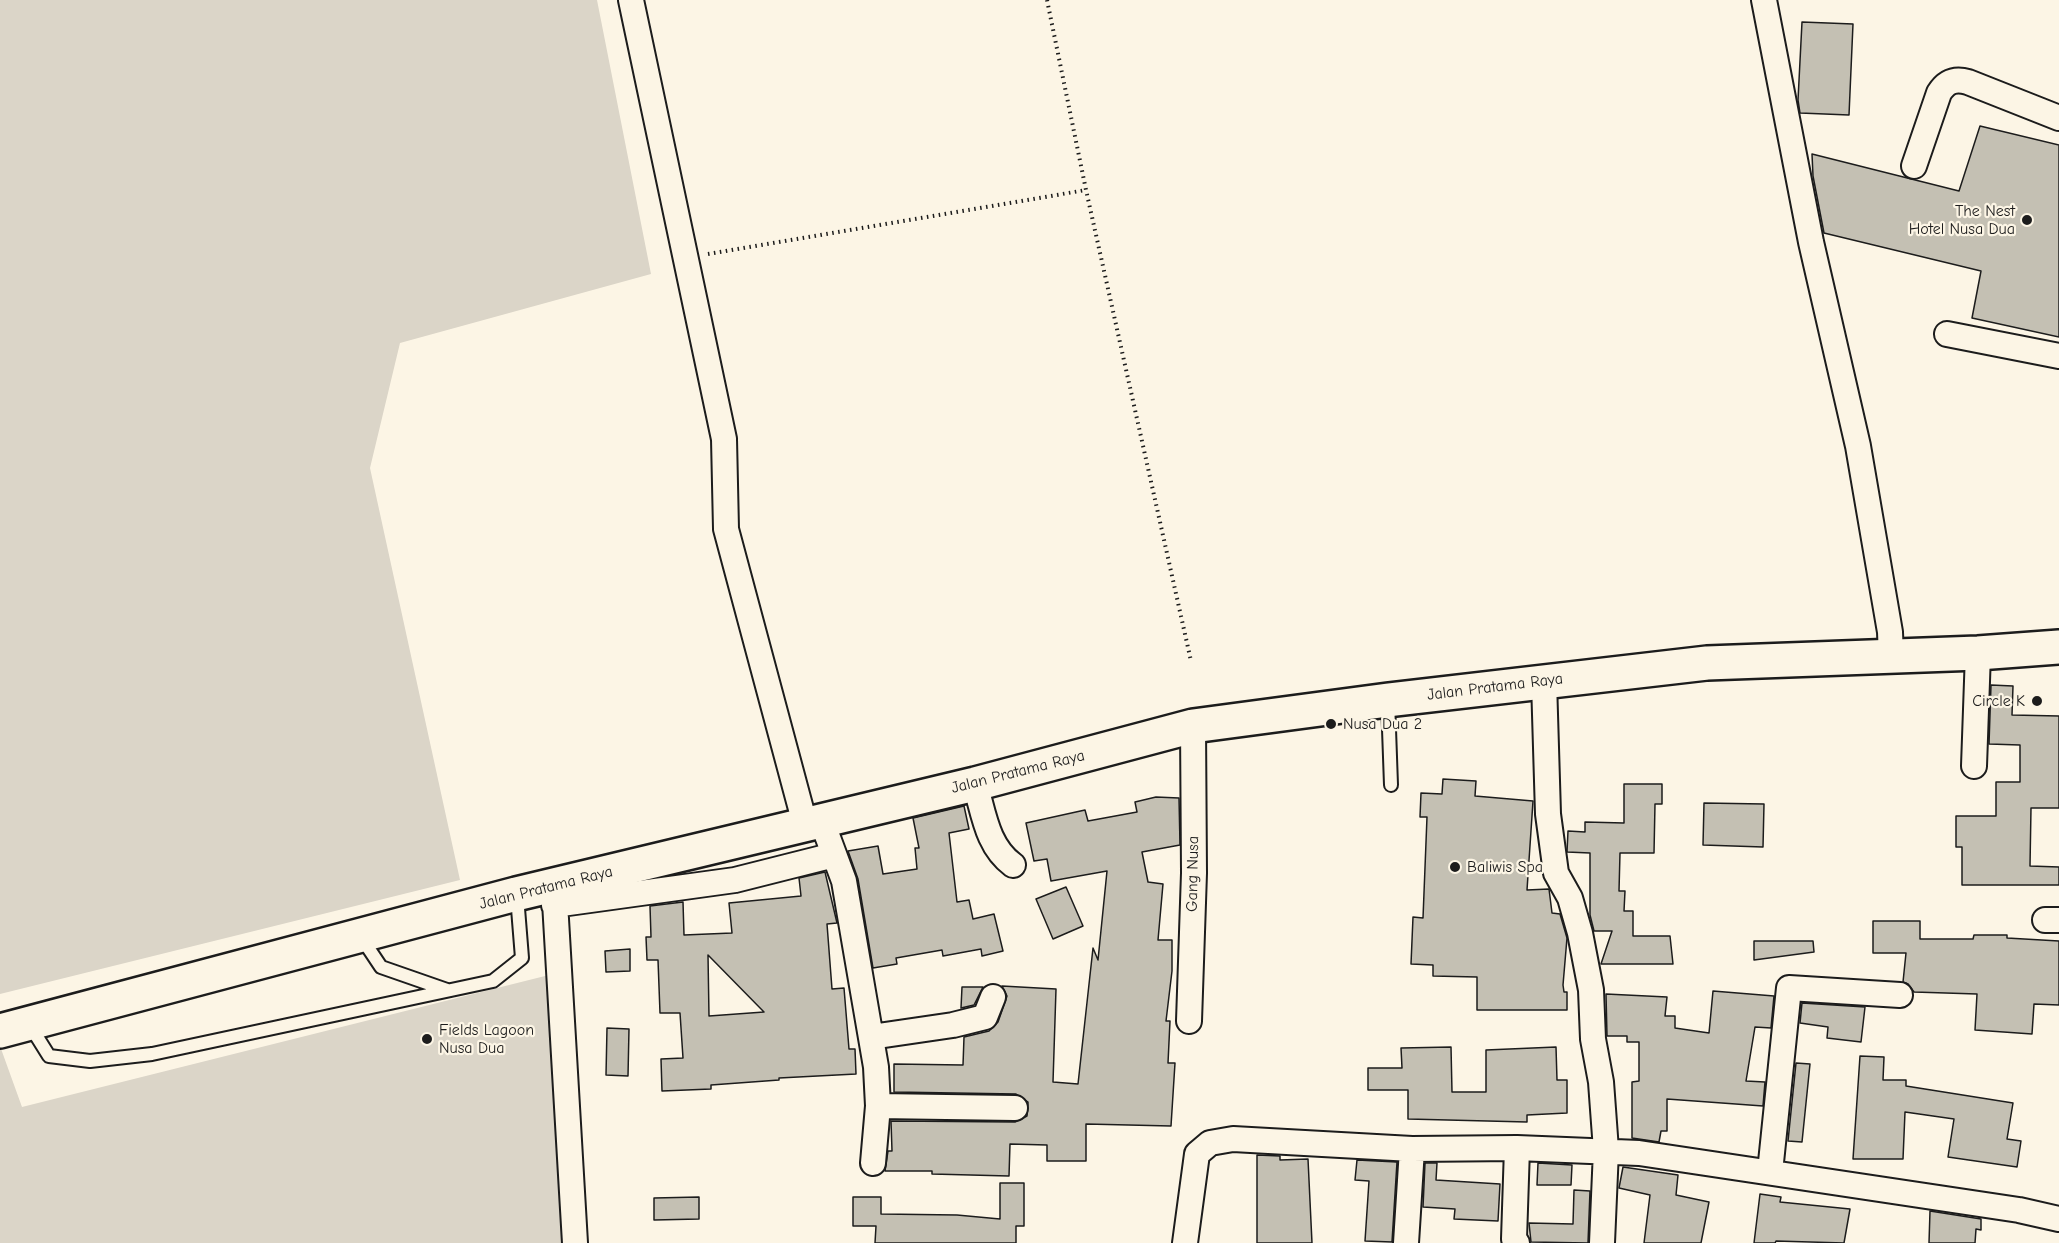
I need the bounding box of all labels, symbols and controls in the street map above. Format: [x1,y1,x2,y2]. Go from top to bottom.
place label: The Nest Hotel Nusa Dua [1909,201,2015,239]
marker: The Nest Hotel Nusa Dua [2020,213,2034,227]
street label: Jalan Pratama Raya [1426,669,1564,705]
place label: Circle K [1972,691,2025,711]
marker: Circle K [2030,694,2044,708]
place label: Nusa Dua 2 [1343,714,1422,734]
marker: Nusa Dua 2 [1324,717,1338,731]
street label: Jalan Pratama Raya [949,746,1087,798]
street label: Gang Nusa [1183,836,1203,912]
place label: Baliwis Spa [1467,857,1543,877]
marker: Baliwis Spa [1448,860,1462,874]
street label: Jalan Pratama Raya [477,862,615,914]
place label: Fields Lagoon Nusa Dua [439,1020,534,1058]
marker: Fields Lagoon Nusa Dua [420,1032,434,1046]

